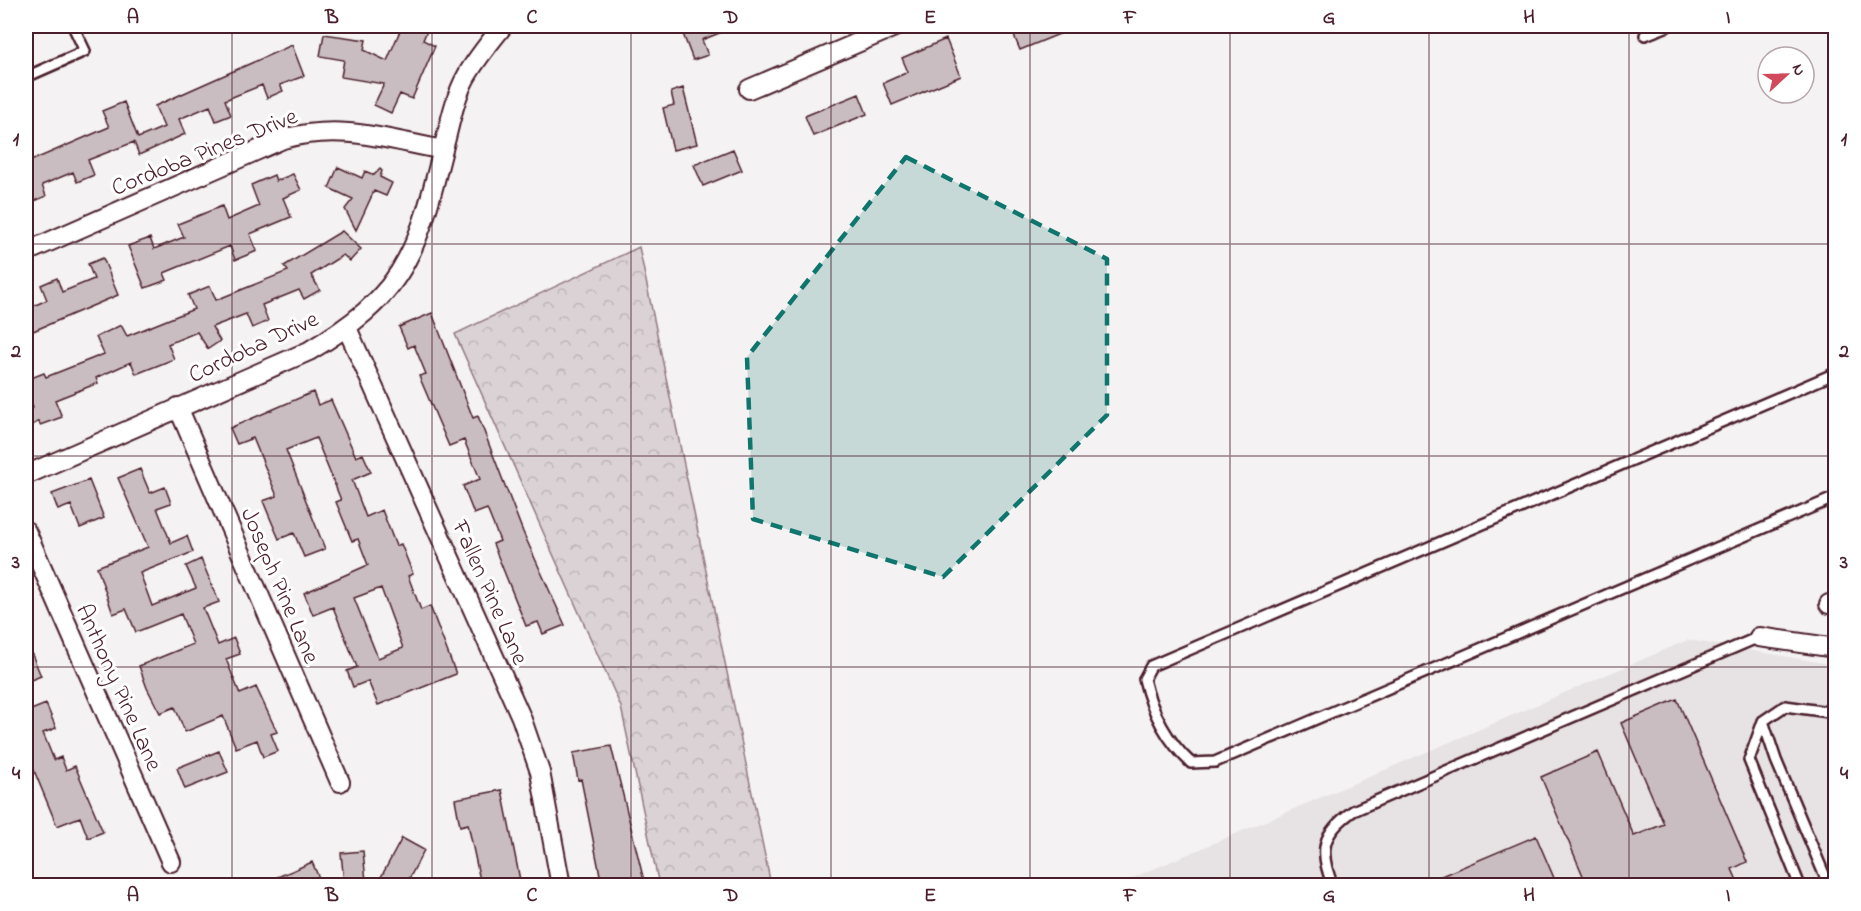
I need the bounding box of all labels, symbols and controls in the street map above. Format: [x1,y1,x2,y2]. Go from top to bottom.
text: A [127,4,139,33]
text: B [324,4,339,33]
text: C [527,4,538,33]
text: D [723,4,738,33]
text: E [924,4,936,33]
text: F [1123,4,1137,33]
text: G [1323,4,1336,33]
text: H [1523,4,1535,33]
text: I [1726,4,1731,33]
north arrow [1756,45,1816,105]
text: N [1785,61,1811,80]
street label: Cordoba Pines Drive [107,100,303,207]
text: 1 [13,126,20,155]
text: 1 [1841,126,1848,155]
street label: Cordoba Drive [183,303,325,394]
text: 2 [10,338,21,367]
text: 2 [1838,338,1849,367]
street label: Joseph Pine Lane [230,502,327,670]
street label: Fallen Pine Lane [441,514,536,671]
text: 3 [11,549,20,578]
text: 3 [1839,549,1848,578]
street label: Anthony Pine Lane [64,599,170,778]
text: 4 [12,760,21,789]
text: 4 [1840,760,1849,789]
text: A [127,882,139,911]
text: B [324,882,339,911]
text: C [527,882,538,911]
text: D [723,882,738,911]
text: E [924,882,936,911]
text: F [1123,882,1137,911]
text: G [1323,882,1336,911]
text: H [1523,882,1535,911]
text: I [1726,882,1731,911]

